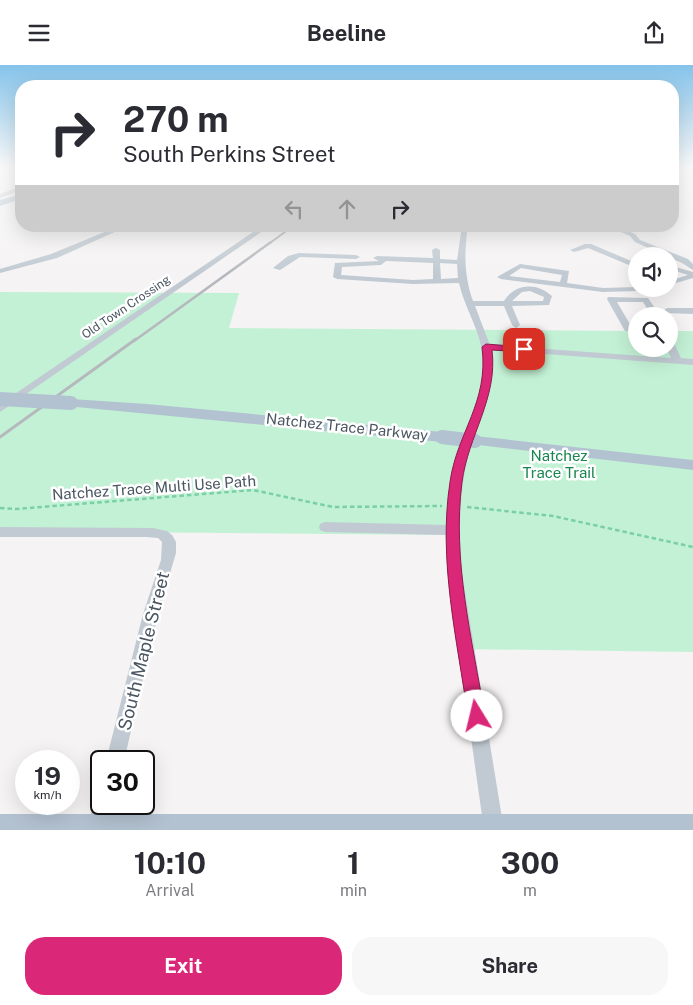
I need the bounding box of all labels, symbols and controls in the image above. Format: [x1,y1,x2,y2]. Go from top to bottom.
icon: menu [25,19,53,47]
icon: share [640,19,668,47]
text: Beeline [307,20,386,46]
text: 270 m [123,99,229,140]
icon: right [40,100,105,165]
text: South Perkins Street [123,141,336,167]
icon: left [280,195,308,223]
icon: ahead [333,195,361,223]
icon: right [386,195,414,223]
map controls [628,247,678,357]
button: sound [628,247,678,297]
street label: Old Town Crossing [79,272,173,342]
button: search [628,307,678,357]
pin [503,328,545,370]
icon: arrive [510,335,538,363]
street label: Natchez Trace Parkway [265,410,429,443]
park label: Natchez Trace Trail [522,447,596,481]
street label: Natchez Trace Multi Use Path [51,472,257,503]
street label: South Maple Street [114,569,173,732]
position arrow [450,689,502,741]
speed limit sign: 30 [90,750,155,815]
text: 19 [34,761,61,791]
text: km/h [33,788,62,802]
text: 10:10 [134,845,206,881]
text: 1 [347,845,360,881]
text: 300 [501,845,559,881]
text: Arrival [145,881,195,900]
text: min [340,881,367,900]
text: m [523,881,537,900]
button: Exit [25,937,342,995]
button: Share [352,937,668,995]

